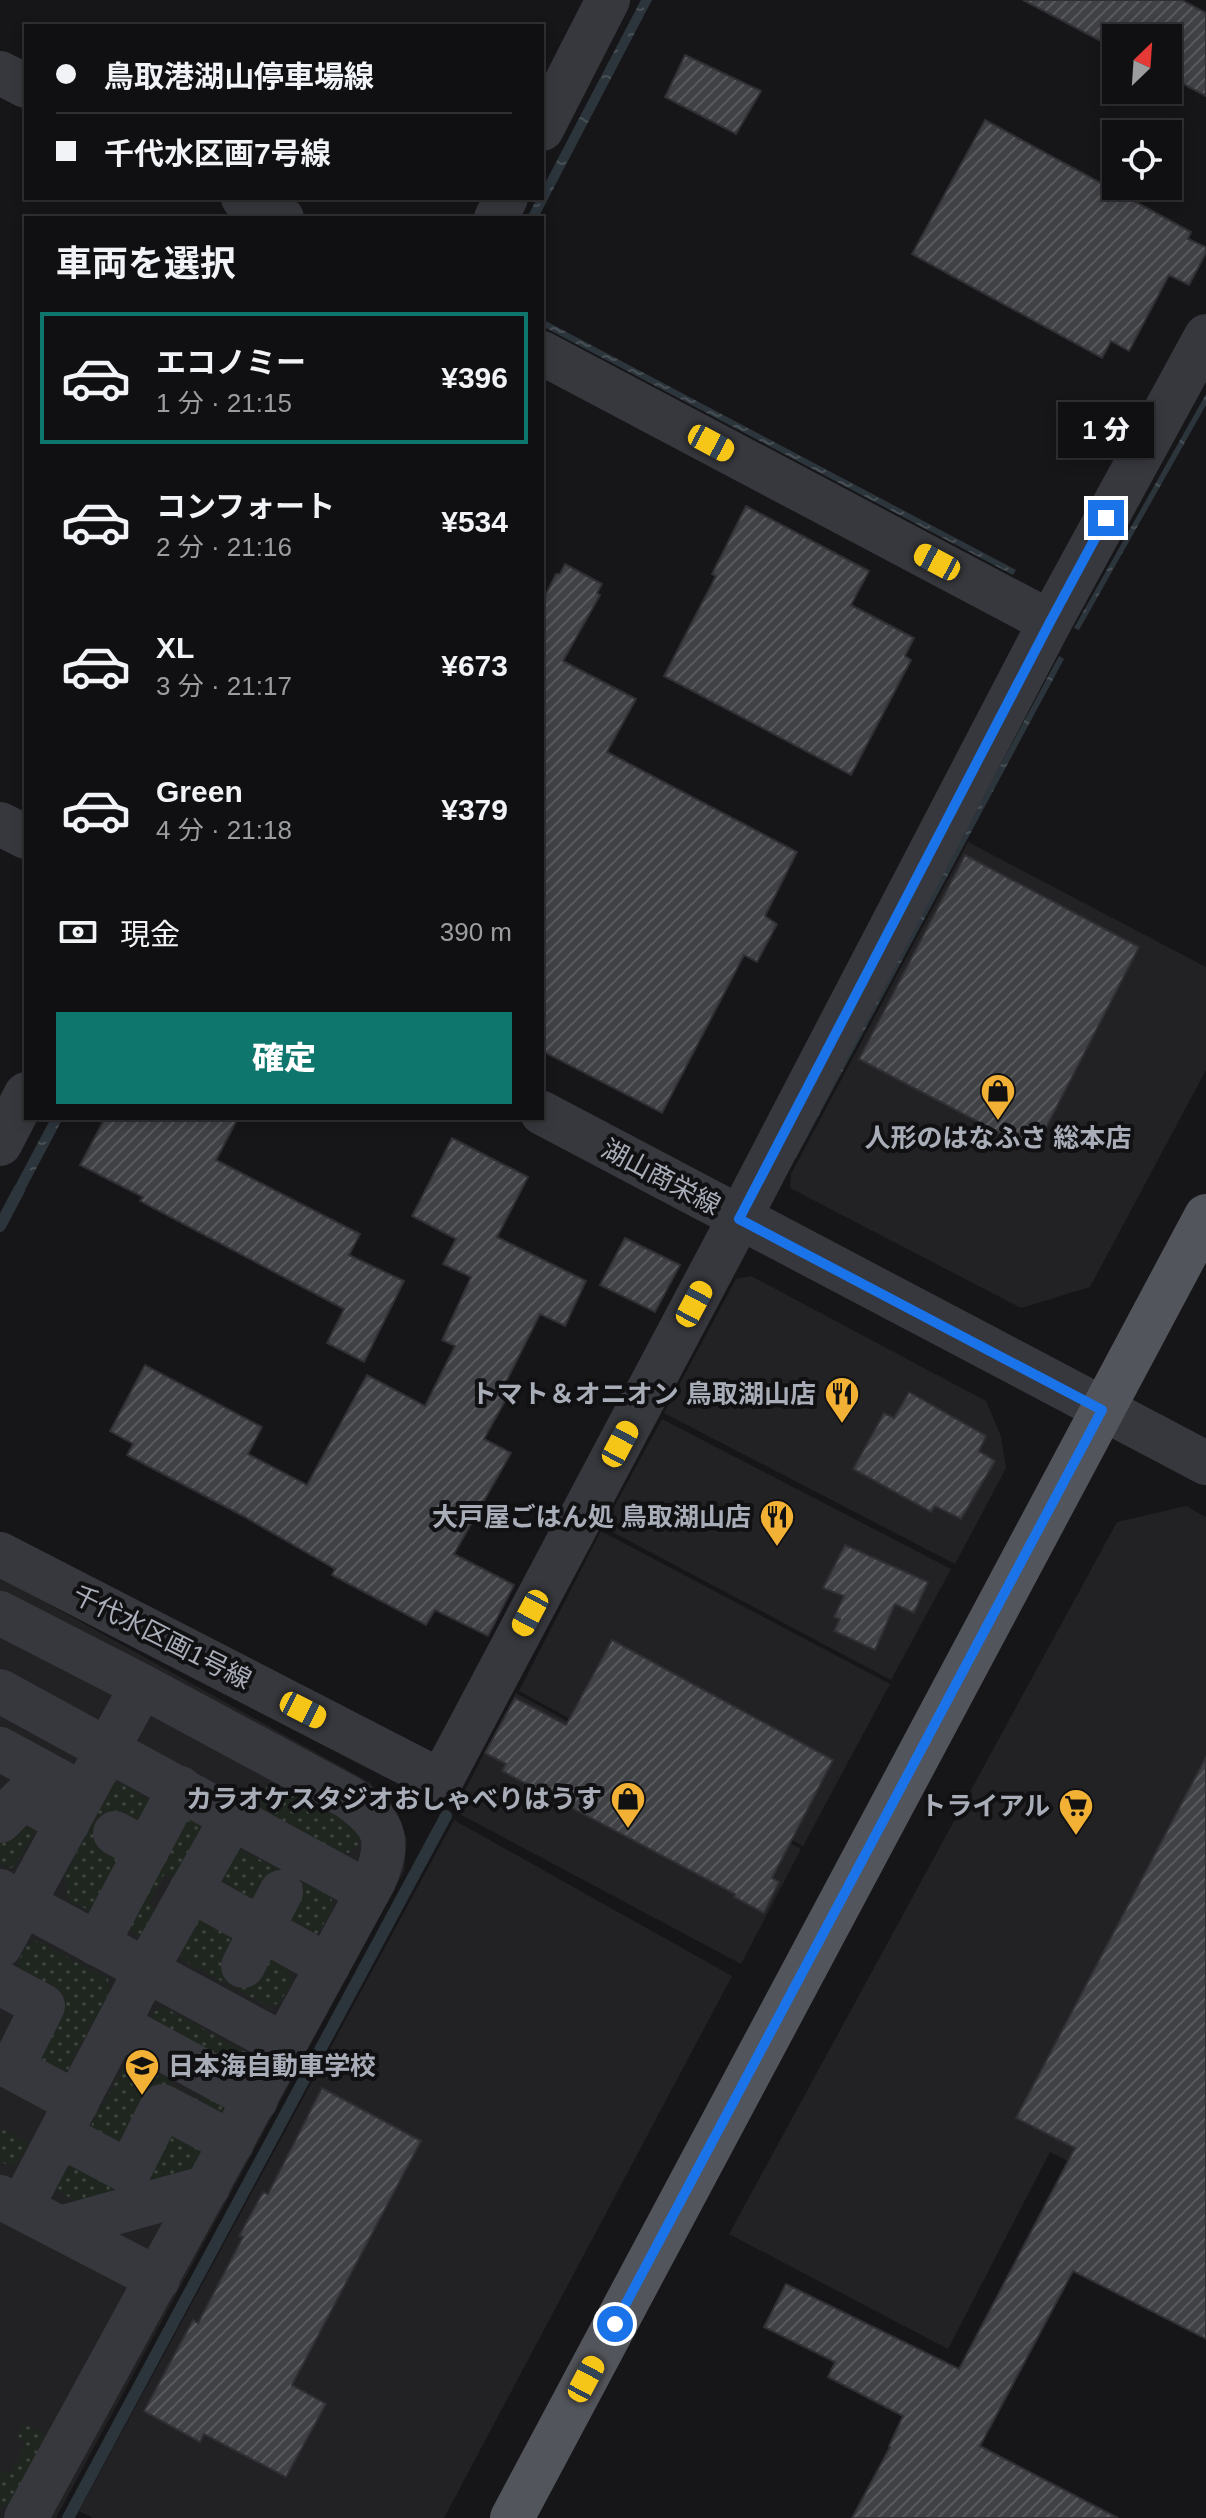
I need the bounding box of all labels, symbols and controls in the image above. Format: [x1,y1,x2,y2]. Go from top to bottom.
north arrow [1102,24,1182,104]
map controls [1102,24,1182,200]
text: 鳥取港湖山停車場線 [104,60,374,93]
button: locate [1102,120,1182,200]
text: 千代水区画7号線 [104,137,331,170]
text: 車両を選択 [56,243,236,284]
icon: car [60,342,132,414]
text: エコノミー [156,346,306,379]
text: ¥396 [441,361,508,394]
text: 1 分 · 21:15 [156,388,292,418]
callout: 1 分 [1058,402,1154,458]
text: 1 分 [1082,415,1130,445]
car [684,421,738,465]
icon: car [60,486,132,558]
text: コンフォート [156,490,335,523]
route end [1088,500,1124,536]
text: ¥534 [441,505,508,538]
text: 2 分 · 21:16 [156,532,292,562]
car [910,540,964,584]
icon: car [60,630,132,702]
text: XL [156,631,194,664]
text: ¥673 [441,649,508,682]
text: 3 分 · 21:17 [156,671,292,701]
icon: car [60,774,132,846]
text: Green [156,775,243,808]
text: ¥379 [441,793,508,826]
text: 4 分 · 21:18 [156,815,292,845]
icon: cash [56,910,100,954]
text: 390 m [440,917,512,947]
text: 現金 [120,918,180,951]
button: 確定 [56,1012,512,1104]
shop icon: 人形のはなふさ 総本店 [979,1072,1017,1122]
place label: 人形のはなふさ 総本店 [864,1123,1132,1153]
street label: 湖山商栄線 [597,1133,725,1221]
car [672,1277,716,1331]
restaurant icon: トマト＆オニオン 鳥取湖山店 [823,1375,861,1425]
place label: トマト＆オニオン 鳥取湖山店 [471,1379,816,1409]
car [598,1417,642,1471]
restaurant icon: 大戸屋ごはん処 鳥取湖山店 [758,1498,796,1548]
place label: 大戸屋ごはん処 鳥取湖山店 [432,1502,751,1532]
street label: 千代水区画1号線 [68,1579,256,1695]
car [508,1586,552,1640]
car [276,1688,330,1732]
shop icon: カラオケスタジオおしゃべりはうす [609,1780,647,1830]
place label: カラオケスタジオおしゃべりはうす [186,1784,602,1814]
supermarket icon: トライアル [1057,1787,1095,1837]
place label: トライアル [920,1791,1050,1821]
school or university icon: 日本海自動車学校 [123,2047,161,2097]
place label: 日本海自動車学校 [168,2051,376,2081]
route start [597,2306,633,2342]
car [564,2352,608,2406]

